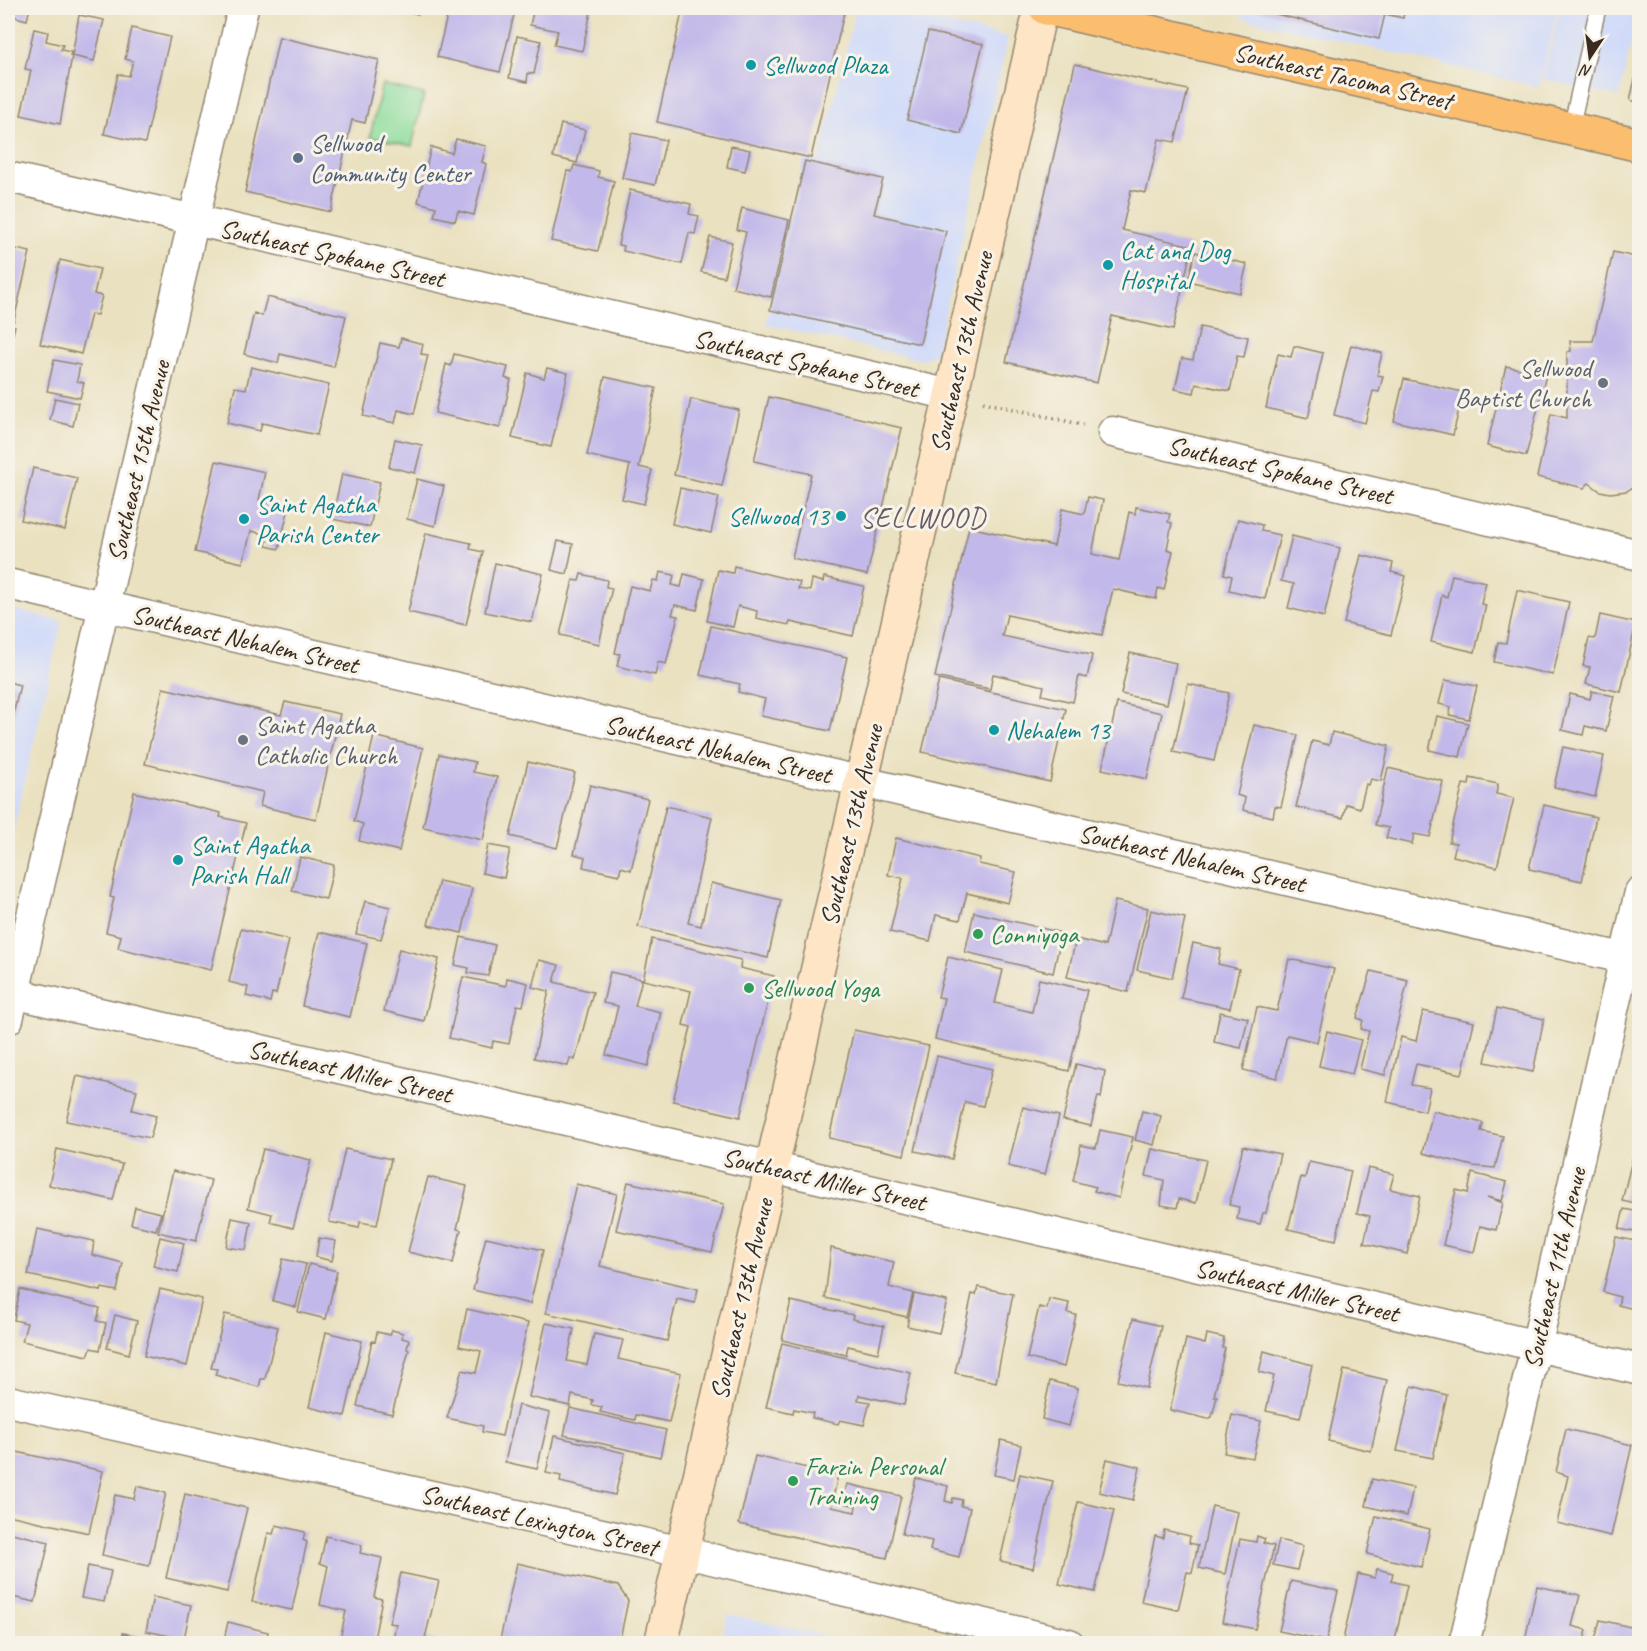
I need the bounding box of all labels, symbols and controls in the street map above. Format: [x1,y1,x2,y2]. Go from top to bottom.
north arrow [1560,27,1620,87]
street label: Southeast Tacoma Street [1231,35,1458,118]
place label: Sellwood Plaza [763,49,889,82]
marker: Sellwood Plaza [744,58,758,72]
text: N [1577,59,1594,81]
place label: Sellwood Community Center [310,127,472,190]
marker: Sellwood Community Center [291,151,305,165]
street label: Southeast Spokane Street [216,212,450,296]
place label: Cat and Dog Hospital [1120,234,1232,297]
street label: Southeast 13th Avenue [922,247,1001,456]
marker: Cat and Dog Hospital [1101,258,1115,272]
street label: Southeast Spokane Street [690,322,924,406]
place label: Sellwood Baptist Church [1455,352,1595,415]
street label: Southeast 15th Avenue [99,356,178,565]
marker: Sellwood Baptist Church [1596,376,1610,390]
street label: Southeast Spokane Street [1164,429,1398,513]
place label: Saint Agatha Parish Center [256,488,381,551]
place label: Sellwood 13 [728,500,831,533]
district label: SELLWOOD [860,500,987,535]
marker: Sellwood 13 [834,509,848,523]
marker: Saint Agatha Parish Center [237,512,251,526]
street label: Southeast Nehalem Street [128,597,364,682]
street label: Southeast Nehalem Street [601,707,837,792]
place label: Saint Agatha Catholic Church [255,709,398,772]
place label: Nehalem 13 [1006,714,1112,747]
street label: Southeast 13th Avenue [812,720,891,929]
marker: Nehalem 13 [987,723,1001,737]
marker: Saint Agatha Catholic Church [236,733,250,747]
street label: Southeast Nehalem Street [1075,816,1311,901]
place label: Saint Agatha Parish Hall [190,829,312,892]
marker: Saint Agatha Parish Hall [171,853,185,867]
place label: Conniyoga [990,918,1080,951]
marker: Conniyoga [971,927,985,941]
place label: Sellwood Yoga [761,972,881,1005]
marker: Sellwood Yoga [742,981,756,995]
street label: Southeast Miller Street [245,1032,457,1111]
street label: Southeast Miller Street [719,1140,931,1219]
street label: Southeast 11th Avenue [1515,1163,1594,1372]
street label: Southeast 13th Avenue [702,1194,781,1403]
street label: Southeast Miller Street [1192,1251,1404,1330]
place label: Farzin Personal Training [805,1450,947,1513]
marker: Farzin Personal Training [786,1474,800,1488]
street label: Southeast Lexington Street [417,1477,664,1565]

